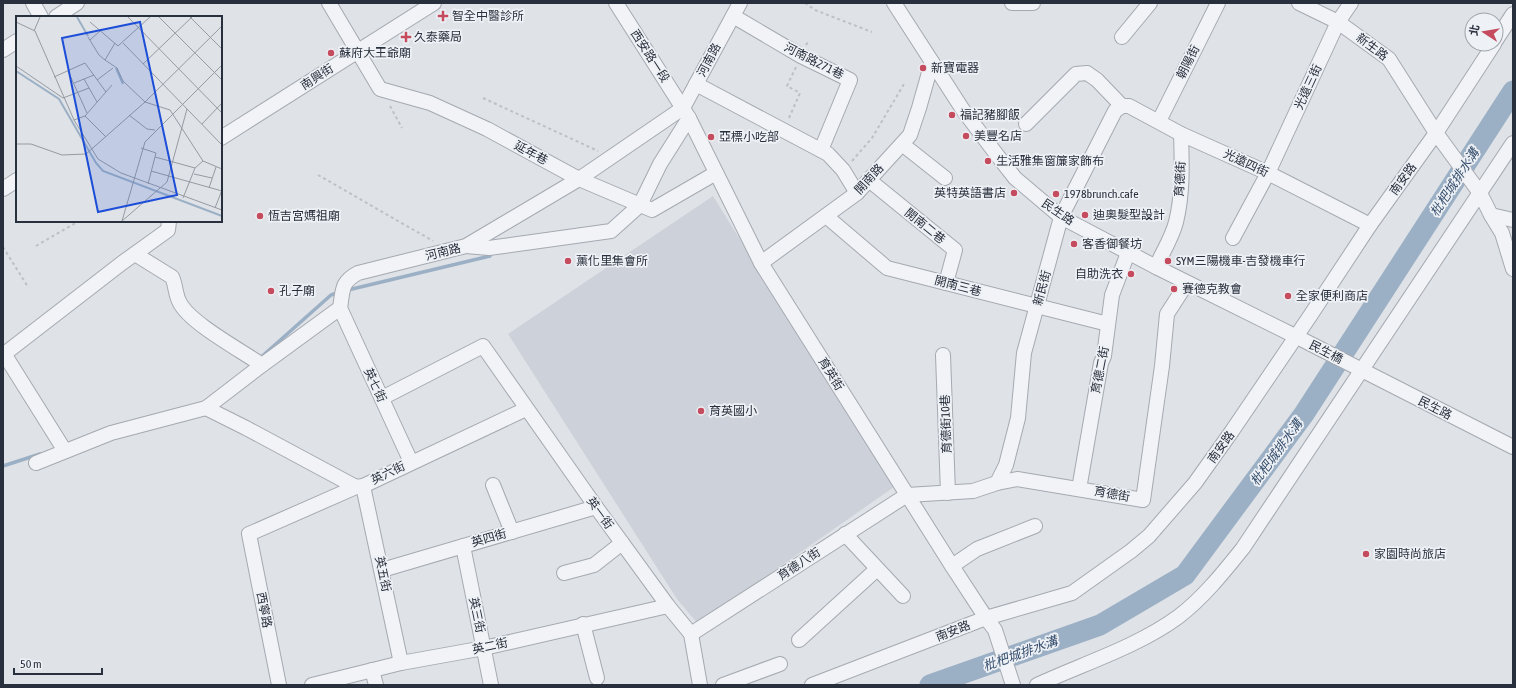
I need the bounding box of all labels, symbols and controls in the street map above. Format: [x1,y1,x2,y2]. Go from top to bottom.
place label: 智全中醫診所 [452,9,524,23]
marker: 智全中醫診所 [437,10,449,22]
north arrow [1464,12,1504,52]
inset map [16,16,222,222]
text: 北 [1467,23,1481,37]
street label: 西安路一段 [628,27,672,85]
place label: 久泰藥局 [414,30,462,44]
street label: 新生路 [1353,31,1391,63]
marker: 久泰藥局 [401,32,411,42]
street label: 河南路271巷 [782,40,846,82]
street label: 河南路 [694,41,724,79]
street label: 朝陽街 [1174,43,1202,81]
place label: 蘇府大王爺廟 [339,46,411,60]
marker: 蘇府大王爺廟 [326,48,336,58]
street label: 南興街 [298,61,336,93]
place label: 新寶電器 [931,61,979,75]
street label: 光遠三街 [1292,62,1324,112]
marker: 新寶電器 [918,63,928,73]
place label: 福記豬腳飯 [960,108,1020,122]
marker: 福記豬腳飯 [947,110,957,120]
place label: 美豐名店 [974,129,1022,143]
place label: 亞標小吃部 [719,130,779,144]
marker: 美豐名店 [961,131,971,141]
marker: 亞標小吃部 [706,132,716,142]
street label: 延年巷 [512,138,550,168]
water label: 枇杷城排水溝 [1427,144,1483,219]
street label: 光遠四街 [1221,147,1271,179]
place label: 生活雅集窗簾家飾布 [996,154,1104,168]
marker: 生活雅集窗簾家飾布 [983,156,993,166]
street label: 南安路 [1387,160,1419,198]
street label: 開南路 [852,161,886,197]
street label: 育德街 [1172,161,1188,197]
place label: 英特英語書店 [934,186,1006,200]
place label: 1978brunch.cafe [1064,187,1139,201]
marker: 英特英語書店 [1009,188,1019,198]
marker: 1978brunch.cafe [1051,189,1061,199]
street label: 民生路 [1039,196,1077,228]
street label: 開南二巷 [902,205,948,247]
place label: 迪奧髮型設計 [1093,208,1165,222]
place label: 恆吉宮媽祖廟 [268,209,340,223]
marker: 迪奧髮型設計 [1080,210,1090,220]
marker: 恆吉宮媽祖廟 [255,211,265,221]
place label: 客香御餐坊 [1082,237,1142,251]
marker: 客香御餐坊 [1069,239,1079,249]
street label: 河南路 [424,241,462,263]
place label: 薰化里集會所 [576,254,648,268]
place label: SYM三陽機車-吉發機車行 [1176,254,1305,268]
marker: 薰化里集會所 [563,256,573,266]
marker: SYM三陽機車-吉發機車行 [1163,256,1173,266]
place label: 自助洗衣 [1075,267,1123,281]
street label: 新民街 [1031,269,1053,307]
marker: 自助洗衣 [1126,269,1136,279]
street label: 開南三巷 [933,273,983,299]
place label: 賽德克教會 [1182,282,1242,296]
place label: 孔子廟 [279,284,315,298]
marker: 賽德克教會 [1169,284,1179,294]
marker: 孔子廟 [266,286,276,296]
place label: 全家便利商店 [1296,289,1368,303]
marker: 全家便利商店 [1283,291,1293,301]
street label: 民生橋 [1307,338,1345,366]
street label: 育德二街 [1089,345,1111,395]
street label: 育英街 [816,355,846,393]
street label: 英七街 [361,366,389,404]
street label: 育德街10巷 [938,394,954,454]
street label: 民生路 [1416,394,1454,422]
place label: 育英國小 [709,404,757,418]
marker: 育英國小 [696,406,706,416]
water label: 枇杷城排水溝 [1247,415,1307,488]
street label: 南安路 [1205,428,1237,466]
street label: 英六街 [369,459,407,487]
street label: 育德街 [1093,484,1131,504]
street label: 英一街 [584,494,616,532]
street label: 英四街 [470,526,508,550]
street label: 育德八街 [775,545,823,583]
place label: 家園時尚旅店 [1374,547,1446,561]
marker: 家園時尚旅店 [1361,549,1371,559]
street label: 英五街 [372,555,394,593]
street label: 西寧路 [254,591,274,629]
street label: 英三街 [466,596,488,634]
street label: 南安路 [934,618,972,644]
water label: 枇杷城排水溝 [981,632,1061,674]
street label: 英二街 [471,635,509,657]
scale bar [14,650,102,676]
text: 50 m [20,657,42,671]

